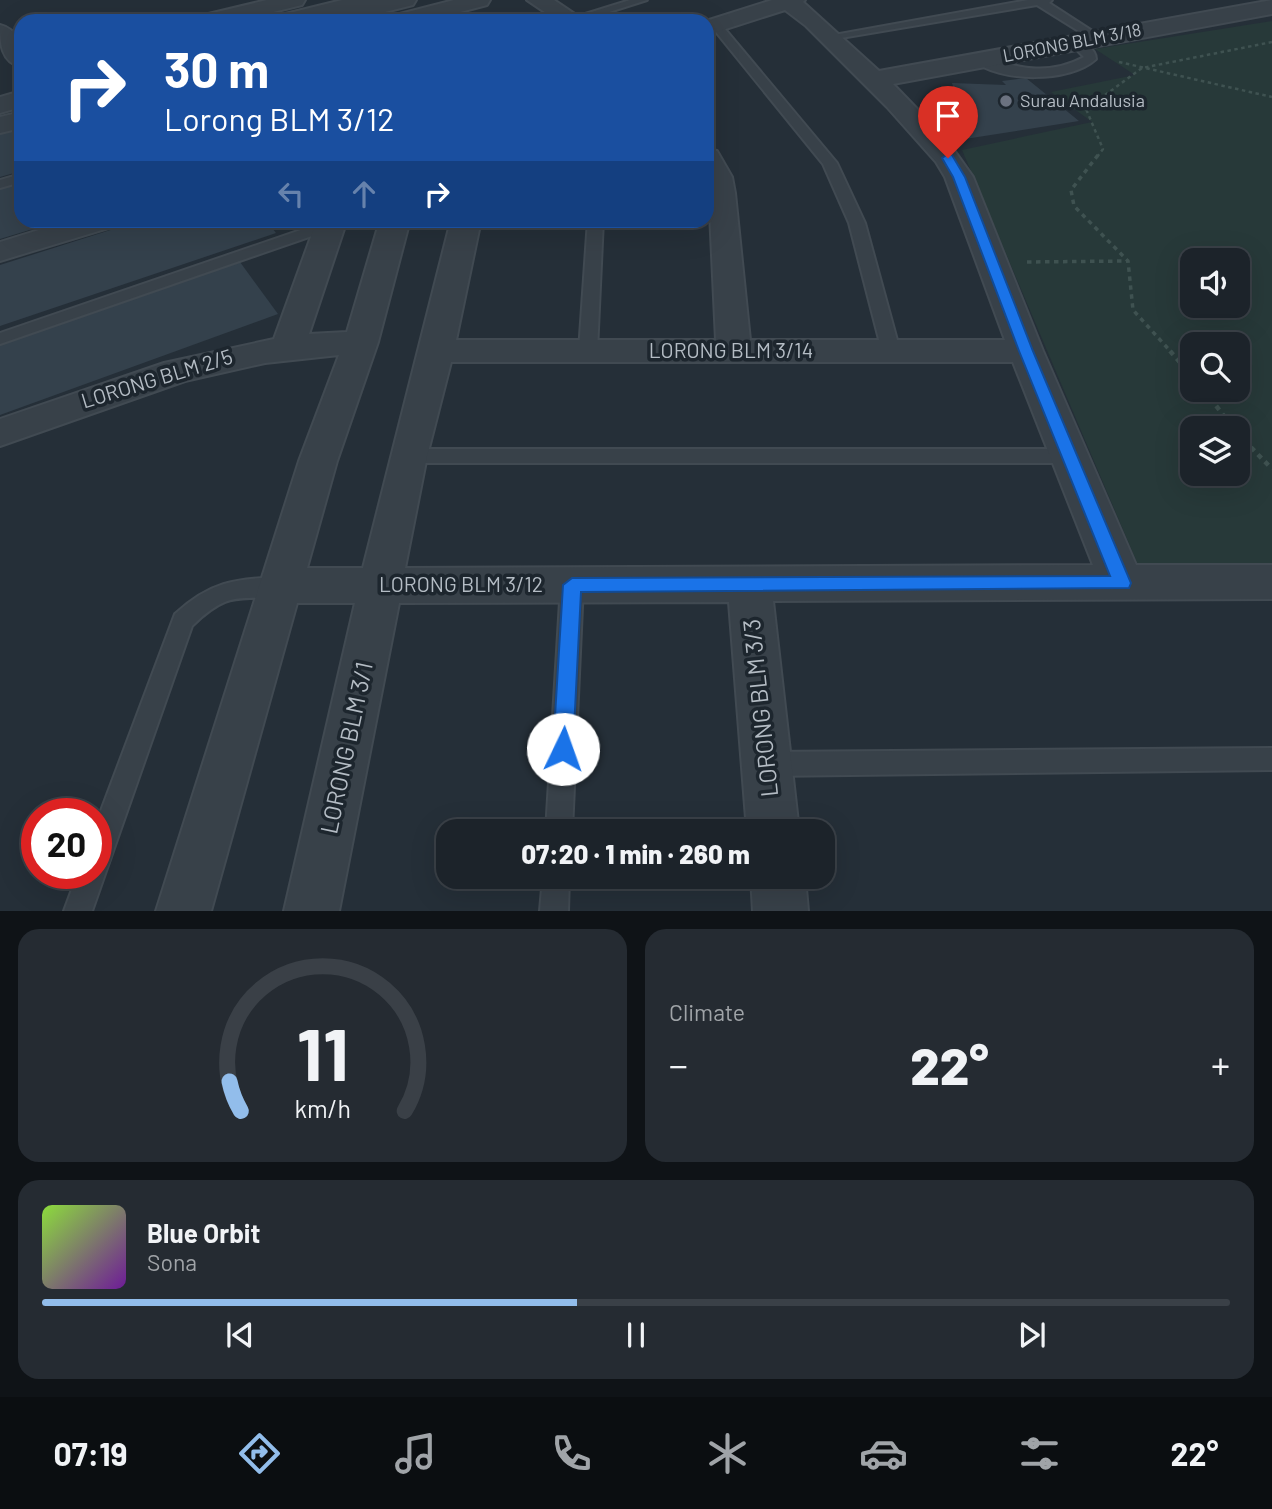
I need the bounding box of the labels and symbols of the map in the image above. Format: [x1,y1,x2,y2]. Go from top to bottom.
street label: LORONG BLM 3/18 [1001,18,1143,66]
pin [918,86,978,158]
place label: Surau Andalusia [1020,89,1145,111]
marker: Surau Andalusia [998,93,1014,109]
street label: LORONG BLM 3/14 [649,337,813,362]
street label: LORONG BLM 2/5 [78,343,235,412]
street label: LORONG BLM 3/12 [379,571,543,596]
street label: LORONG BLM 3/3 [736,618,783,799]
street label: LORONG BLM 3/1 [313,659,378,836]
position arrow [526,712,600,786]
speed limit sign: 20 [21,798,112,889]

